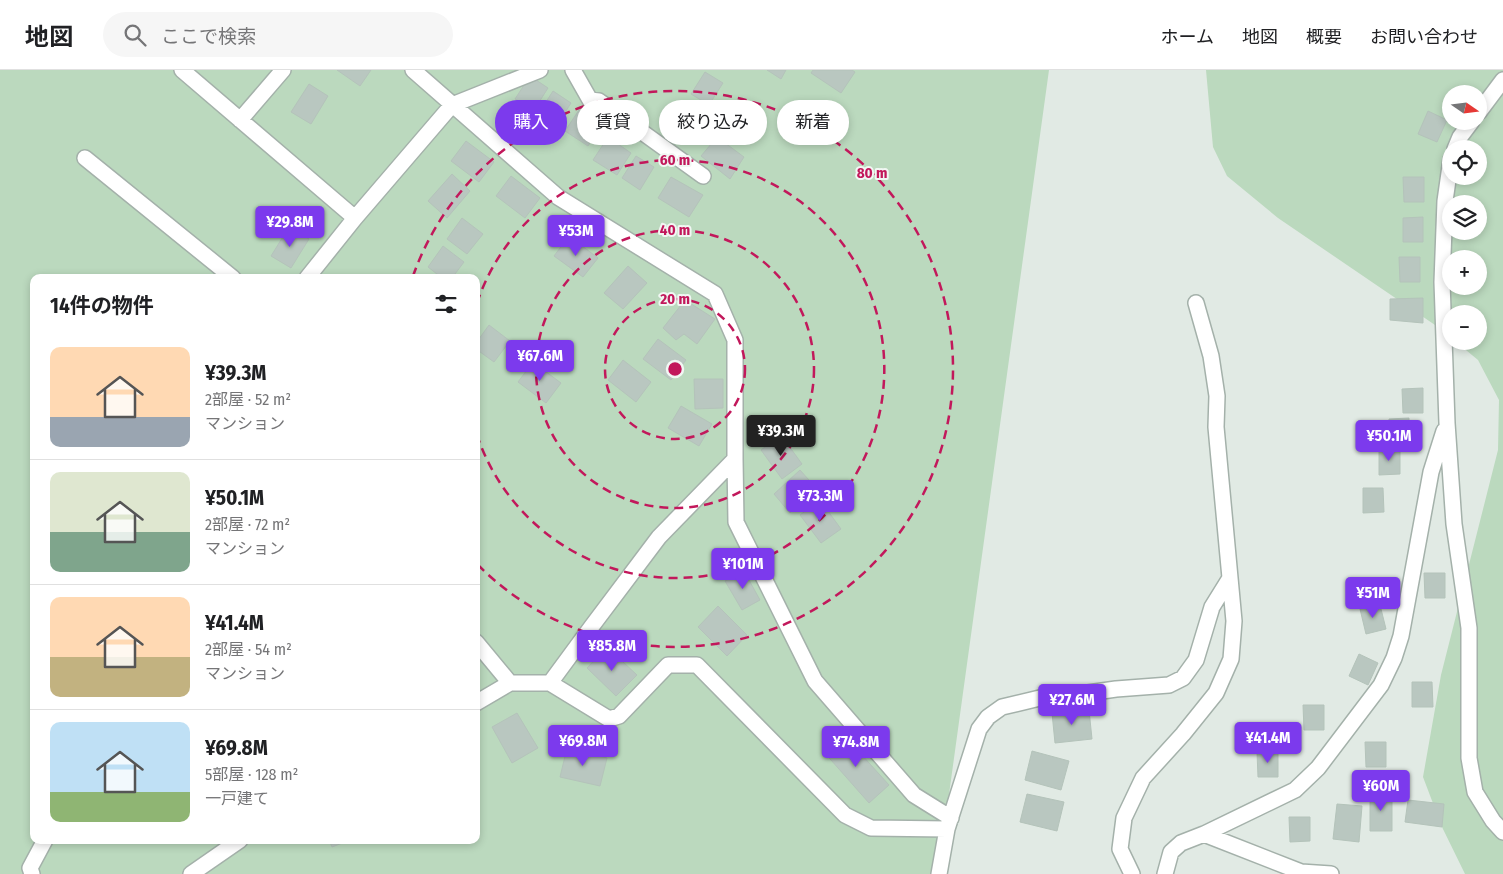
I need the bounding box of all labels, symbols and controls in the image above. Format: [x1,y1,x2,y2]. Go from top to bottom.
search box [103,12,453,57]
icon: search [121,21,149,49]
text: 地図 [25,23,73,51]
text: ここで検索 [161,25,256,48]
text: ホーム [1161,26,1214,48]
text: 地図 [1242,26,1278,48]
text: 概要 [1306,26,1342,48]
text: お問い合わせ [1370,26,1478,48]
north arrow [1442,85,1488,130]
map controls [1442,85,1487,350]
chip: 購入 [495,100,567,145]
chip: 賃貸 [577,100,649,145]
chip: 絞り込み [659,100,767,145]
chip: 新着 [777,100,849,145]
button: locate [1442,140,1487,185]
text: 60 m [660,151,690,169]
text: 80 m [857,164,887,182]
button: layers [1442,195,1487,240]
pin: ¥29.8M [249,206,331,248]
text: ¥29.8M [266,212,314,231]
pin: ¥53M [546,214,606,257]
text: ¥53M [559,221,593,240]
text: 40 m [660,221,690,239]
button: + [1442,250,1487,295]
icon: filters [432,290,460,318]
text: 20 m [659,290,690,308]
text: 14件の物件 [50,293,154,319]
button: − [1442,305,1487,350]
pin: ¥67.6M [499,340,581,382]
text: ¥67.6M [517,346,563,365]
text: ¥39.3M [205,360,266,386]
centre of rings [666,360,684,378]
icon: home [90,367,150,427]
text: 2部屋 · 52 m² [205,390,291,409]
text: マンション [205,414,285,433]
pin: ¥39.3M [740,414,822,457]
pin: ¥50.1M [1348,420,1430,462]
text: ¥39.3M [758,421,804,440]
text: ¥50.1M [1366,426,1412,445]
pin: ¥73.3M [779,480,861,522]
text: ¥50.1M [205,485,264,511]
text: ¥73.3M [797,486,843,505]
icon: home [90,492,150,552]
text: 2部屋 · 72 m² [205,515,290,534]
text: マンション [205,539,285,558]
pin: ¥101M [708,548,778,590]
text: ¥101M [722,554,764,573]
pin: ¥51M [1343,576,1403,619]
text: ¥51M [1356,583,1390,602]
text: ¥41.4M [205,610,264,636]
icon: home [90,617,150,677]
pin: ¥85.8M [571,630,653,672]
text: ¥85.8M [588,636,636,655]
text: 2部屋 · 54 m² [205,640,292,659]
text: マンション [205,664,285,683]
pin: ¥27.6M [1031,684,1113,726]
text: ¥27.6M [1049,690,1095,709]
pin: ¥41.4M [1227,722,1309,764]
pin: ¥69.8M [542,724,624,767]
pin: ¥74.8M [815,726,897,768]
text: ¥41.4M [1246,728,1290,747]
text: ¥69.8M [559,731,607,750]
text: ¥74.8M [833,732,879,751]
text: ¥69.8M [205,735,268,761]
icon: home [90,742,150,802]
text: 5部屋 · 128 m² [205,765,298,784]
pin: ¥60M [1351,770,1411,812]
text: ¥60M [1363,776,1399,795]
text: 一戸建て [205,789,269,808]

